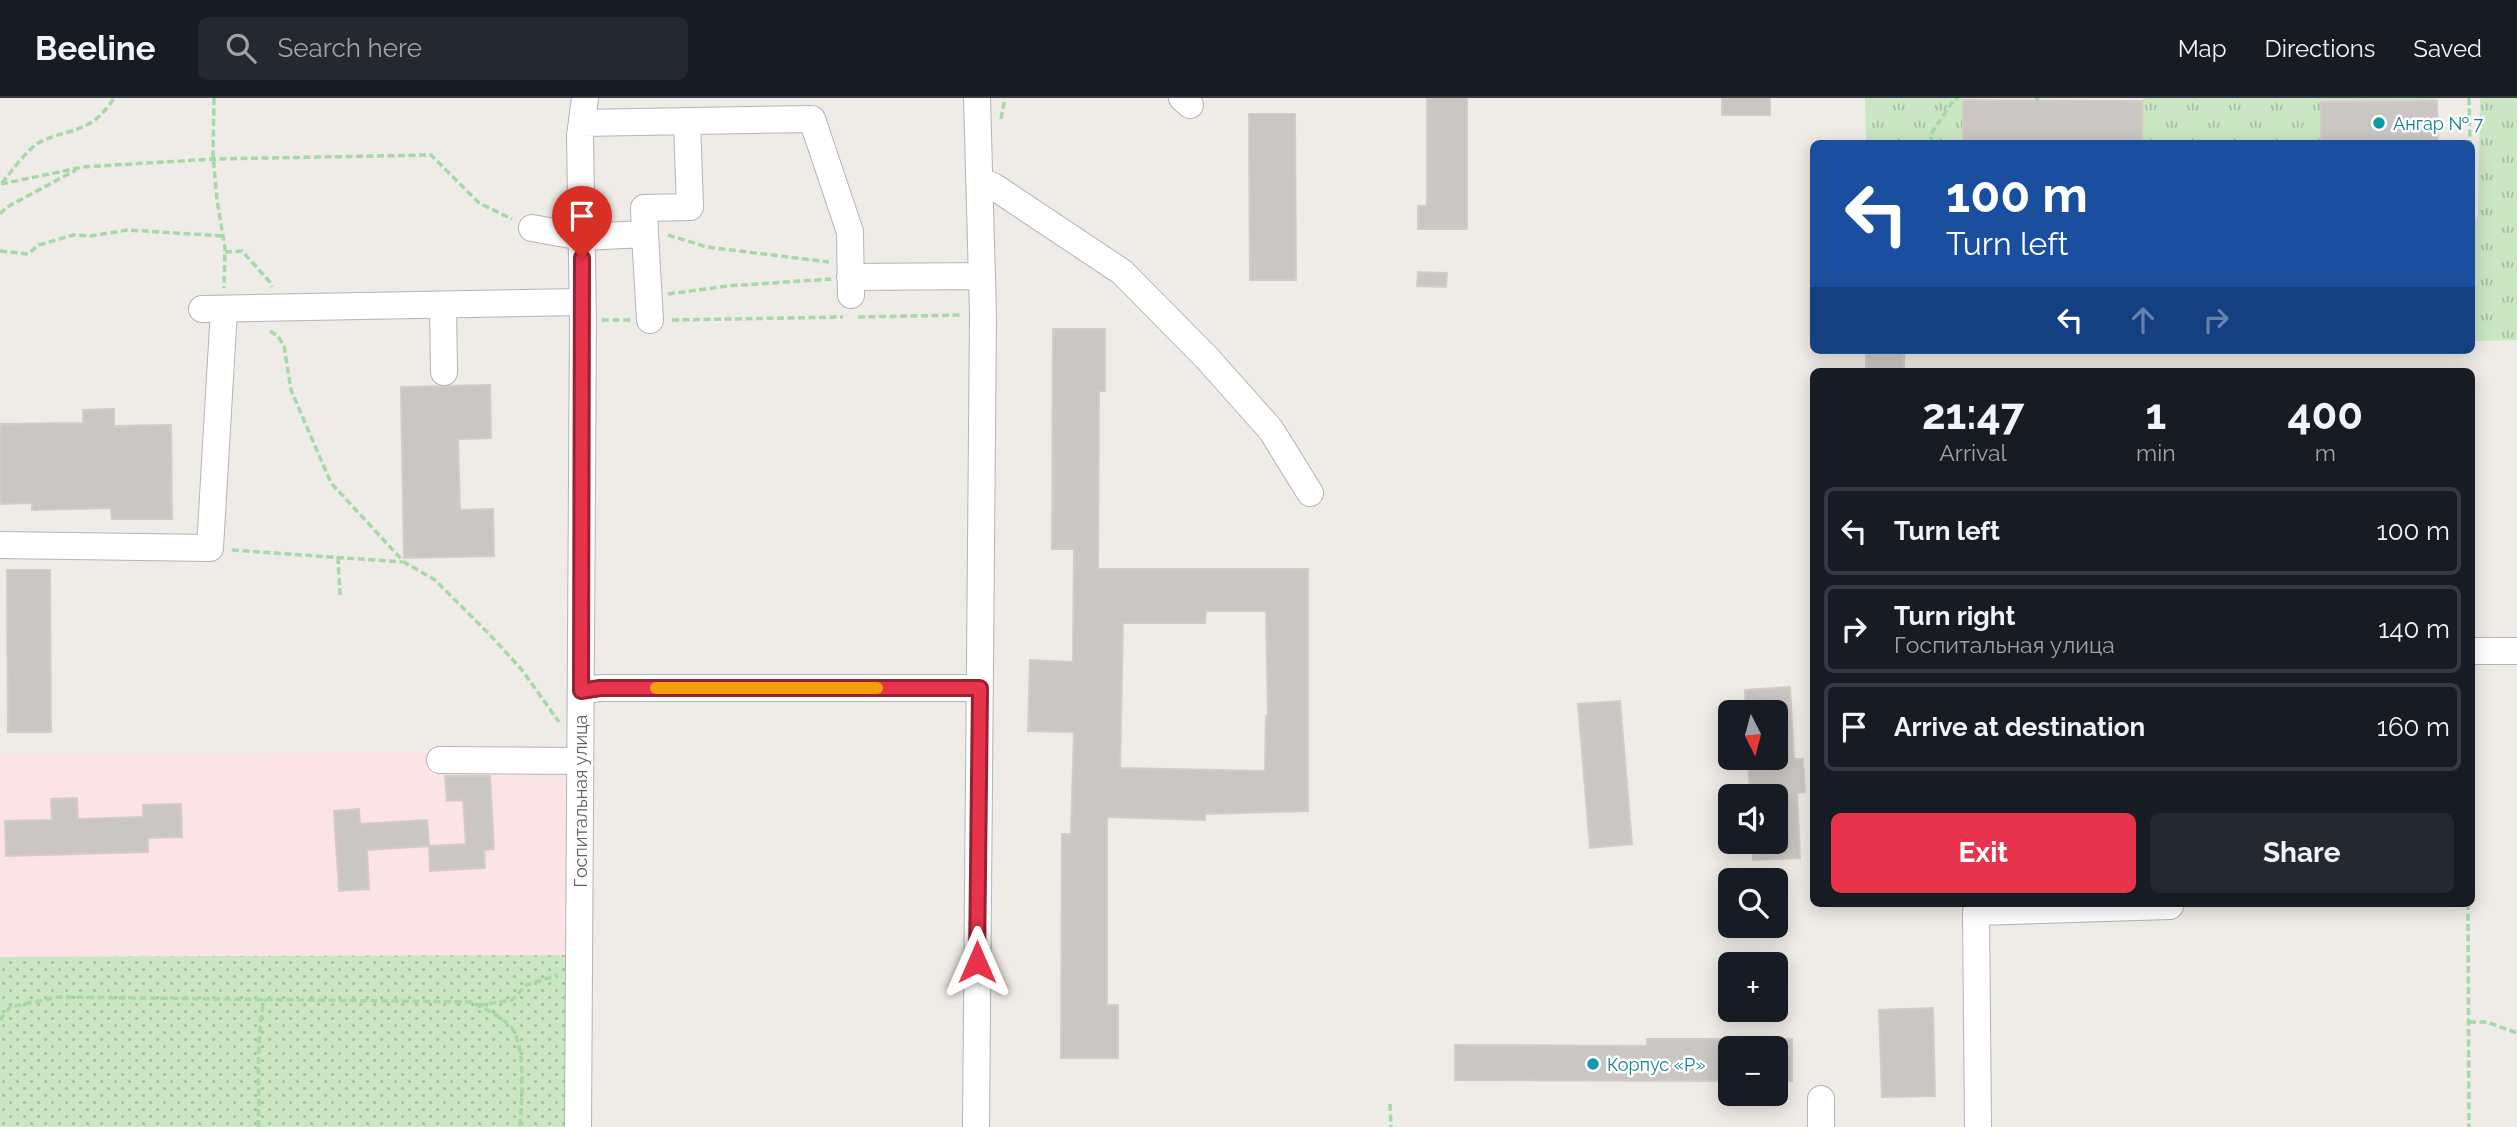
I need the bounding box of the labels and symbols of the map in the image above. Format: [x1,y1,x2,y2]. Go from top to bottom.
place label: Ангар № 7 [2393,113,2484,134]
marker: Ангар № 7 [2371,115,2387,131]
pin [552,186,612,258]
north arrow [1718,700,1788,770]
street label: Госпитальная улица [570,715,591,887]
position arrow [940,925,1014,999]
place label: Корпус «Р» [1607,1054,1706,1075]
marker: Корпус «Р» [1585,1056,1601,1072]

